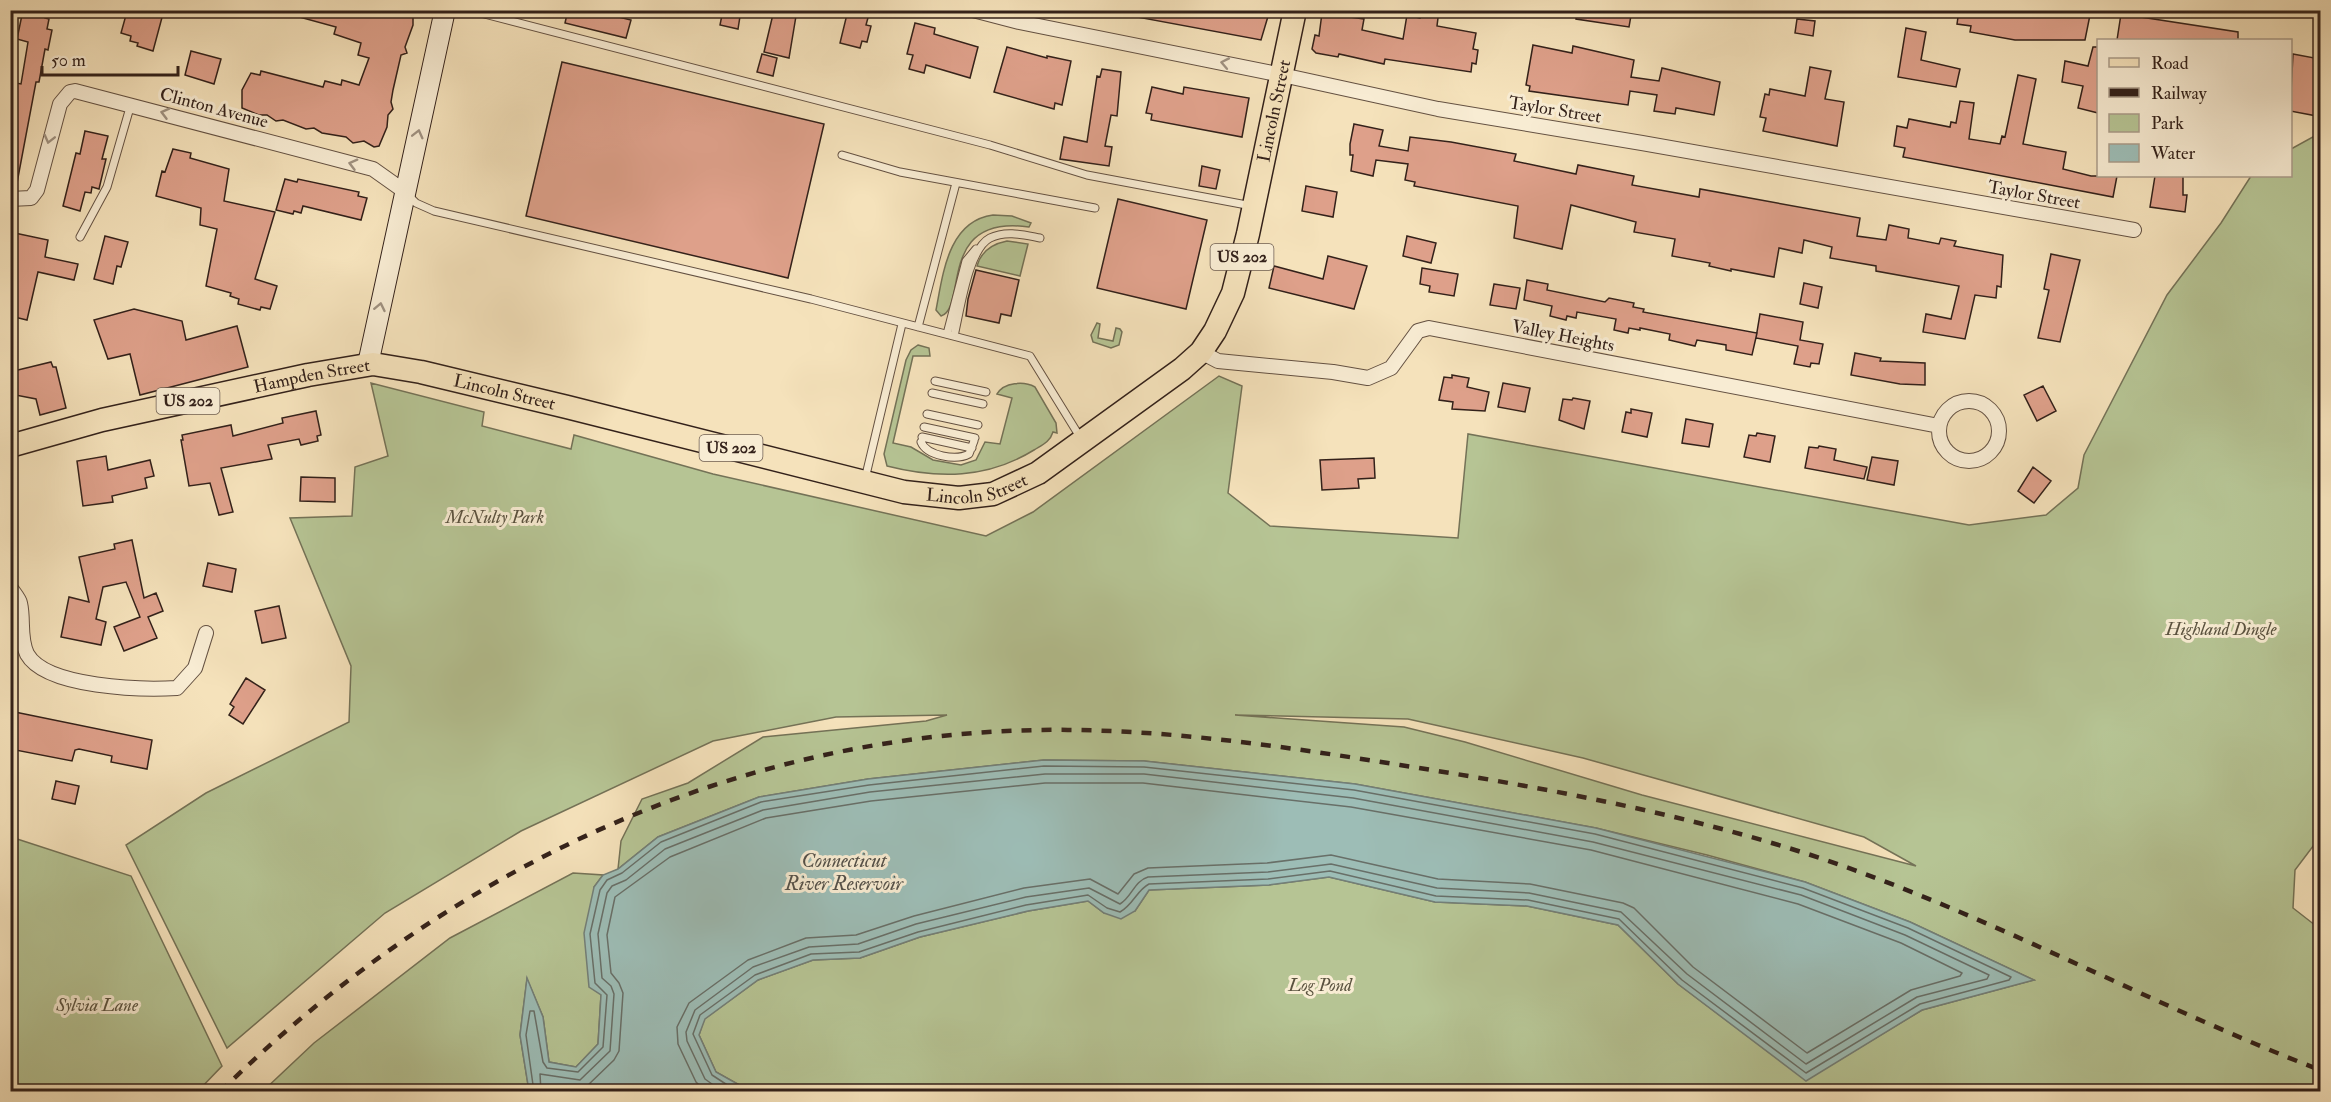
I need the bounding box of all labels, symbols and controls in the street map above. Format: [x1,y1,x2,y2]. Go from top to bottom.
scale bar [42,39,178,77]
legend [2097,39,2292,177]
text: 50 m [51,49,86,72]
text: Road [2151,52,2189,75]
one-way arrow [1220,57,1230,70]
street label: Lincoln Street [1252,58,1296,164]
street label: Clinton Avenue [157,82,271,134]
text: Railway [2151,82,2208,105]
street label: Taylor Street [1507,91,1603,129]
one-way arrow [160,108,171,120]
text: Park [2151,112,2184,135]
one-way arrow [410,130,423,140]
one-way arrow [44,134,57,144]
text: Water [2150,142,2195,165]
one-way arrow [348,158,358,171]
street label: Taylor Street [1986,176,2082,214]
road number: US 202 [1210,244,1274,270]
one-way arrow [373,302,386,312]
street label: Valley Heights [1510,315,1616,357]
street label: Hampden Street [251,353,372,398]
street label: Lincoln Street [451,369,558,415]
road number: US 202 [156,388,219,414]
road number: US 202 [700,435,762,461]
street label: Lincoln Street [925,468,1031,510]
park label: McNulty Park [445,506,544,529]
park label: Highland Dingle [2164,618,2278,641]
water label: Connecticut River Reservoir [784,848,905,896]
park label: Log Pond [1287,974,1353,997]
park label: Sylvia Lane [55,994,139,1017]

